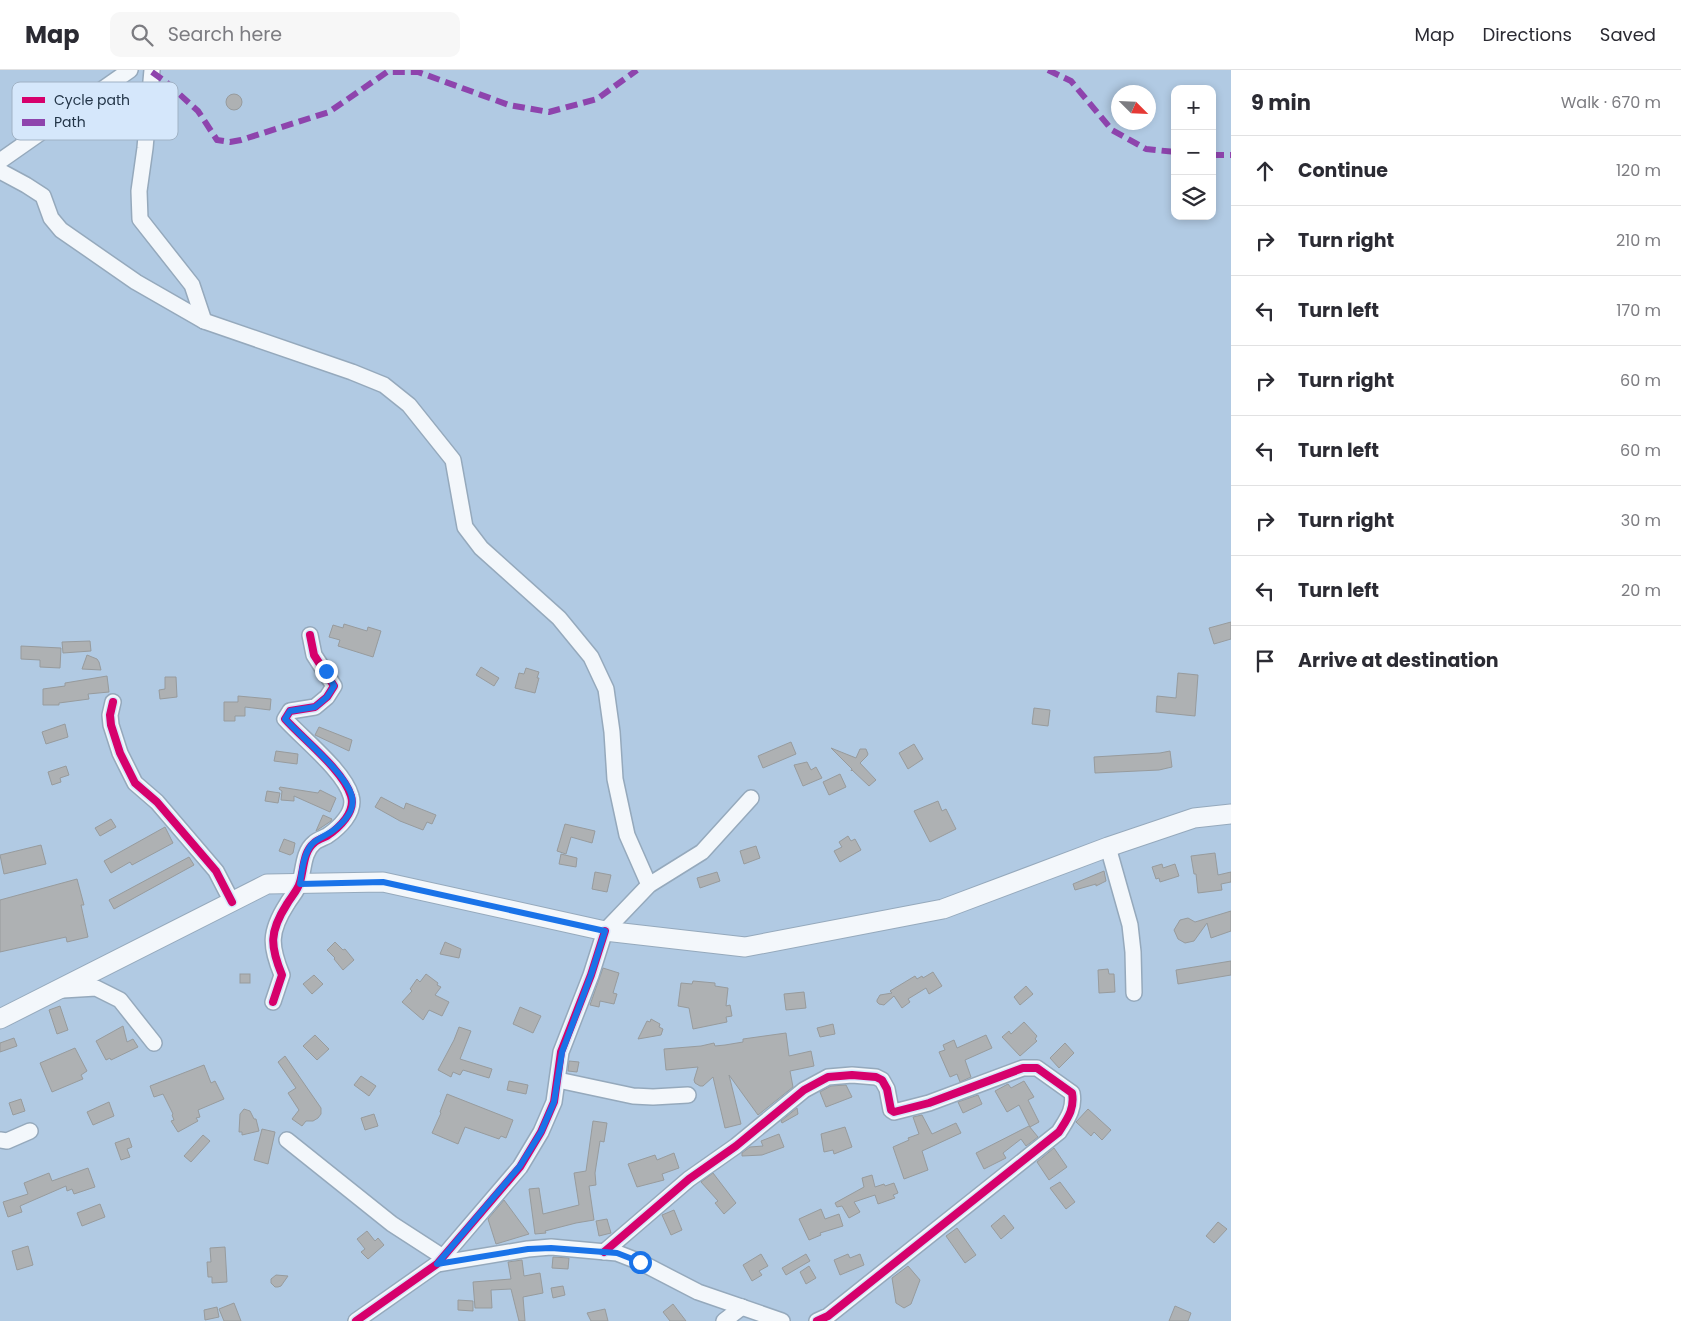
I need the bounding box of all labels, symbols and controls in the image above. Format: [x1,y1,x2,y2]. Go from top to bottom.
search box [110,12,460,57]
text: Map [25,18,80,51]
icon: search [128,21,156,49]
text: Search here [168,21,282,48]
text: Map [1415,22,1454,47]
text: Directions [1482,22,1572,47]
text: Saved [1600,22,1656,47]
legend [12,82,178,140]
north arrow [1111,85,1156,130]
map controls [1171,85,1216,220]
button: + [1171,85,1216,130]
text: 9 min [1251,88,1311,117]
text: Cycle path [54,90,130,110]
text: Walk · 670 m [1561,91,1661,114]
text: Path [54,112,86,132]
button: − [1171,130,1216,175]
icon: ahead [1251,157,1279,185]
text: Continue [1298,157,1388,184]
text: 120 m [1616,159,1661,182]
button: layers [1171,175,1216,220]
icon: right [1251,227,1279,255]
text: Turn right [1298,227,1394,254]
text: 210 m [1616,229,1661,252]
icon: left [1251,297,1279,325]
text: Turn left [1298,297,1379,324]
text: 170 m [1616,299,1661,322]
icon: right [1251,367,1279,395]
text: Turn right [1298,367,1394,394]
text: 60 m [1620,369,1661,392]
icon: left [1251,437,1279,465]
text: Turn left [1298,437,1379,464]
text: 60 m [1620,439,1661,462]
icon: right [1251,507,1279,535]
text: Turn right [1298,507,1394,534]
text: 30 m [1621,509,1661,532]
icon: left [1251,577,1279,605]
text: Turn left [1298,577,1379,604]
text: 20 m [1621,579,1661,602]
icon: arrive [1251,647,1279,675]
text: Arrive at destination [1298,647,1499,674]
route end [315,660,338,683]
route start [629,1251,652,1274]

